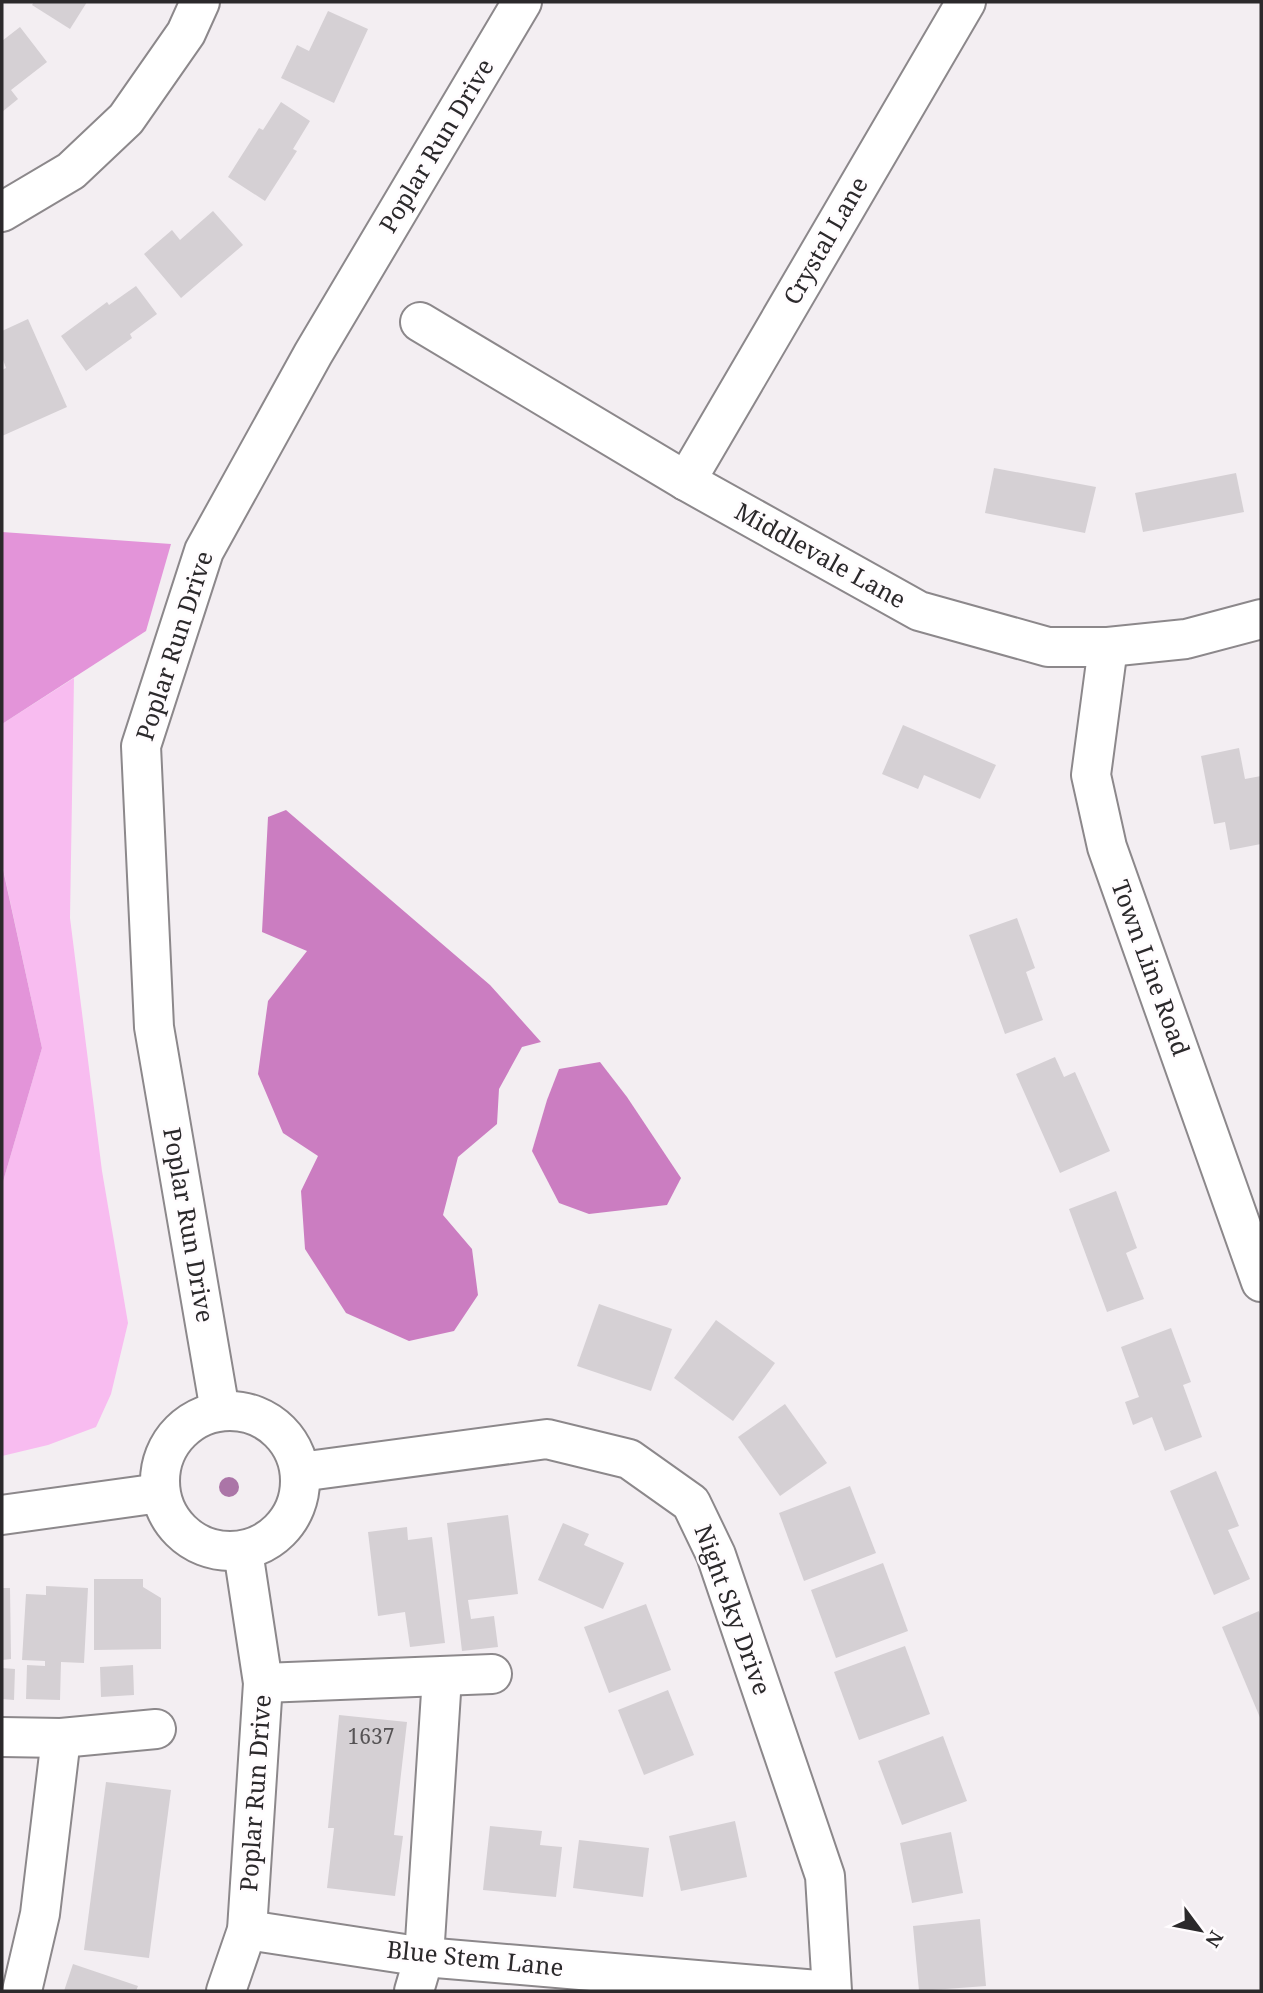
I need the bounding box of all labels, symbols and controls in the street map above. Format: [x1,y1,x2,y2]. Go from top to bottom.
street label: Poplar Run Drive [371,52,501,238]
street label: Crystal Lane [775,170,875,310]
street label: Middlevale Lane [729,494,912,615]
street label: Poplar Run Drive [127,547,220,745]
street label: Town Line Road [1104,875,1199,1060]
street label: Poplar Run Drive [156,1125,223,1325]
street label: Night Sky Drive [687,1520,780,1699]
street label: Poplar Run Drive [231,1693,278,1893]
house number: 1637 [348,1722,394,1750]
north arrow [1165,1895,1235,1965]
text: N [1199,1926,1229,1952]
street label: Blue Stem Lane [385,1932,565,1983]

